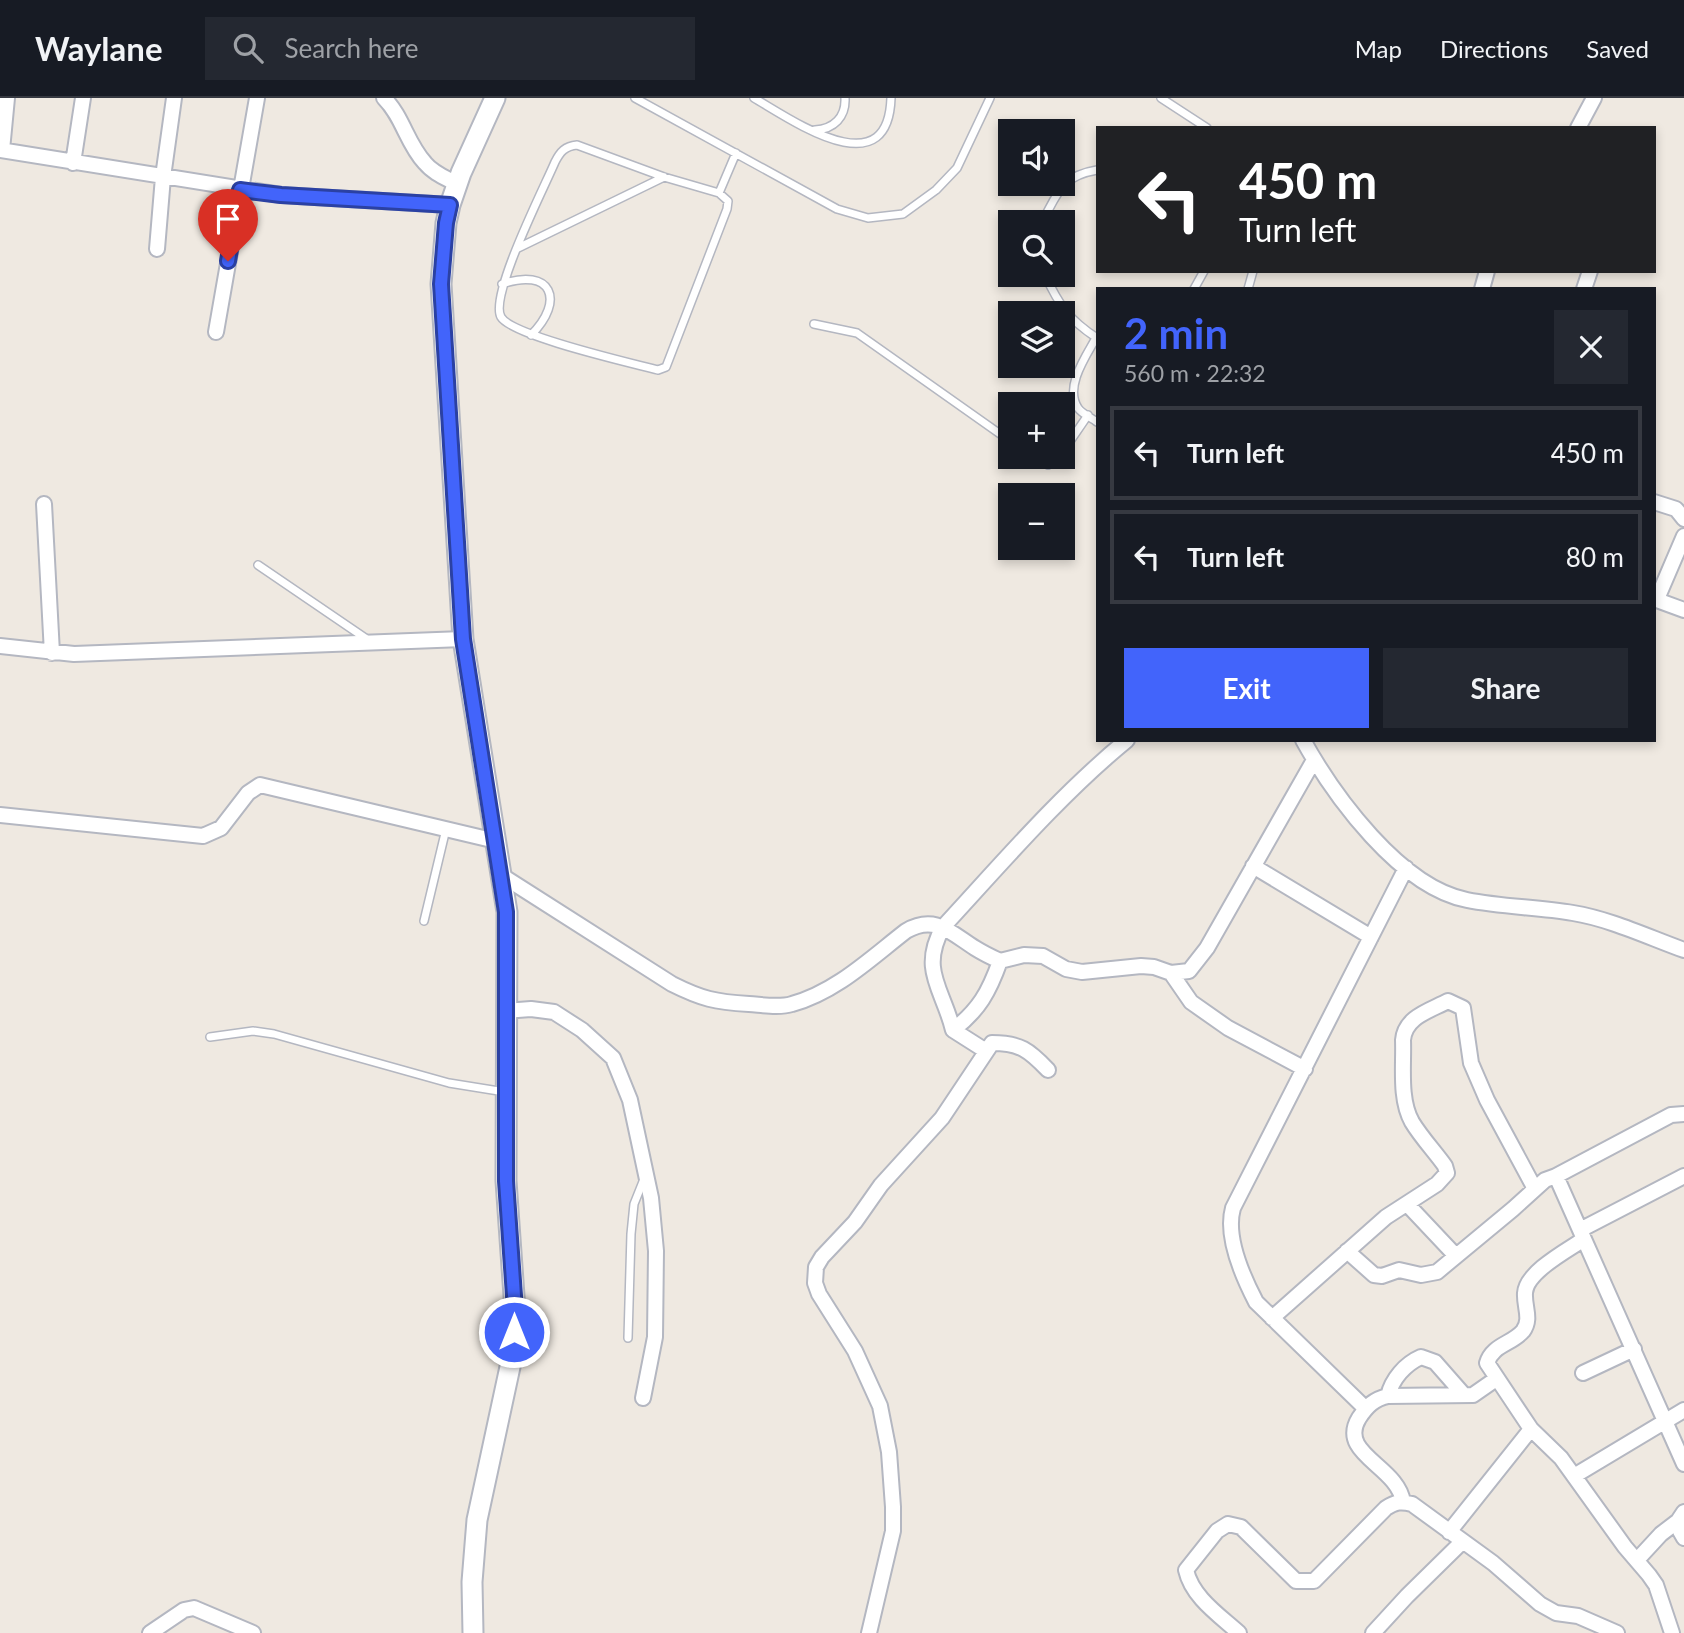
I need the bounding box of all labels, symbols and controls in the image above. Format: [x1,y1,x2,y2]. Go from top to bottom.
search box [205,17,695,80]
text: Waylane [35,28,163,68]
icon: search [229,29,267,67]
text: Search here [285,32,419,64]
text: Map [1355,34,1402,63]
text: Directions [1440,34,1548,63]
text: Saved [1586,34,1649,63]
map controls [998,119,1075,560]
button: sound [998,119,1075,196]
text: 450 m [1239,151,1377,209]
icon: left [1124,154,1215,245]
pin [198,189,258,261]
icon: arrive [209,200,247,238]
button: search [998,210,1075,287]
text: Turn left [1239,210,1356,249]
button: layers [998,301,1075,378]
text: 2 min [1124,308,1228,358]
button: close [1554,310,1628,384]
text: 560 m · 22:32 [1124,359,1266,387]
button: + [998,392,1075,469]
icon: left [1128,434,1166,472]
text: Turn left [1187,437,1284,469]
text: 450 m [1551,437,1624,469]
button: − [998,483,1075,560]
icon: left [1128,538,1166,576]
text: Turn left [1187,541,1284,573]
text: 80 m [1566,541,1624,573]
button: Exit [1124,648,1369,728]
button: Share [1383,648,1628,728]
position arrow [477,1295,551,1369]

